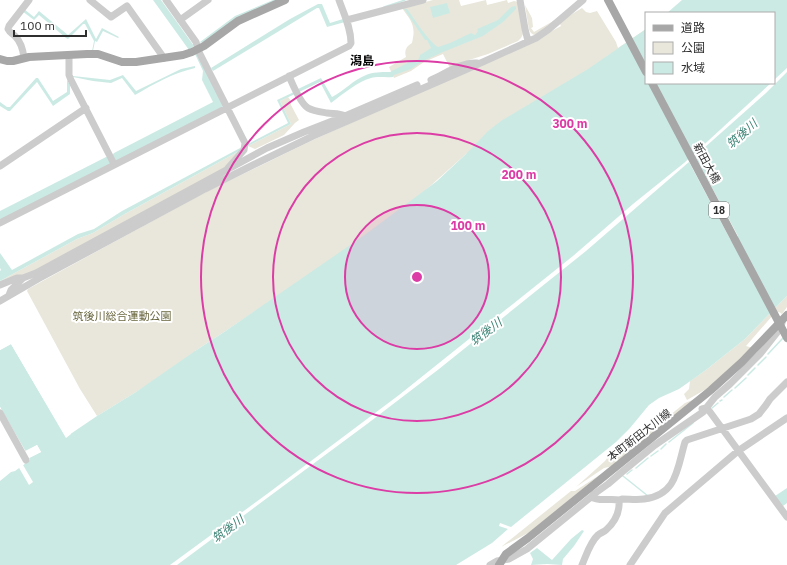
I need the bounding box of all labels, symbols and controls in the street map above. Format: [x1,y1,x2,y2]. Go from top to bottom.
scale bar [14,12,86,38]
legend [645,12,775,84]
text: 100 m [20,18,55,33]
text: 道路 [681,20,705,35]
text: 公園 [681,40,705,55]
district label: 潟島 [350,53,374,68]
text: 水域 [681,60,705,75]
water label: 筑後川 [723,115,762,151]
text: 300 m [552,116,588,131]
street label: 新田大橋 [690,140,724,186]
text: 200 m [501,167,537,182]
road number: 18 [709,202,729,218]
text: 100 m [450,218,486,233]
centre of rings [410,270,424,284]
park label: 筑後川総合運動公園 [73,309,172,323]
water label: 筑後川 [467,314,506,348]
street label: 本町新田大川線 [604,406,674,464]
water label: 筑後川 [209,511,248,545]

